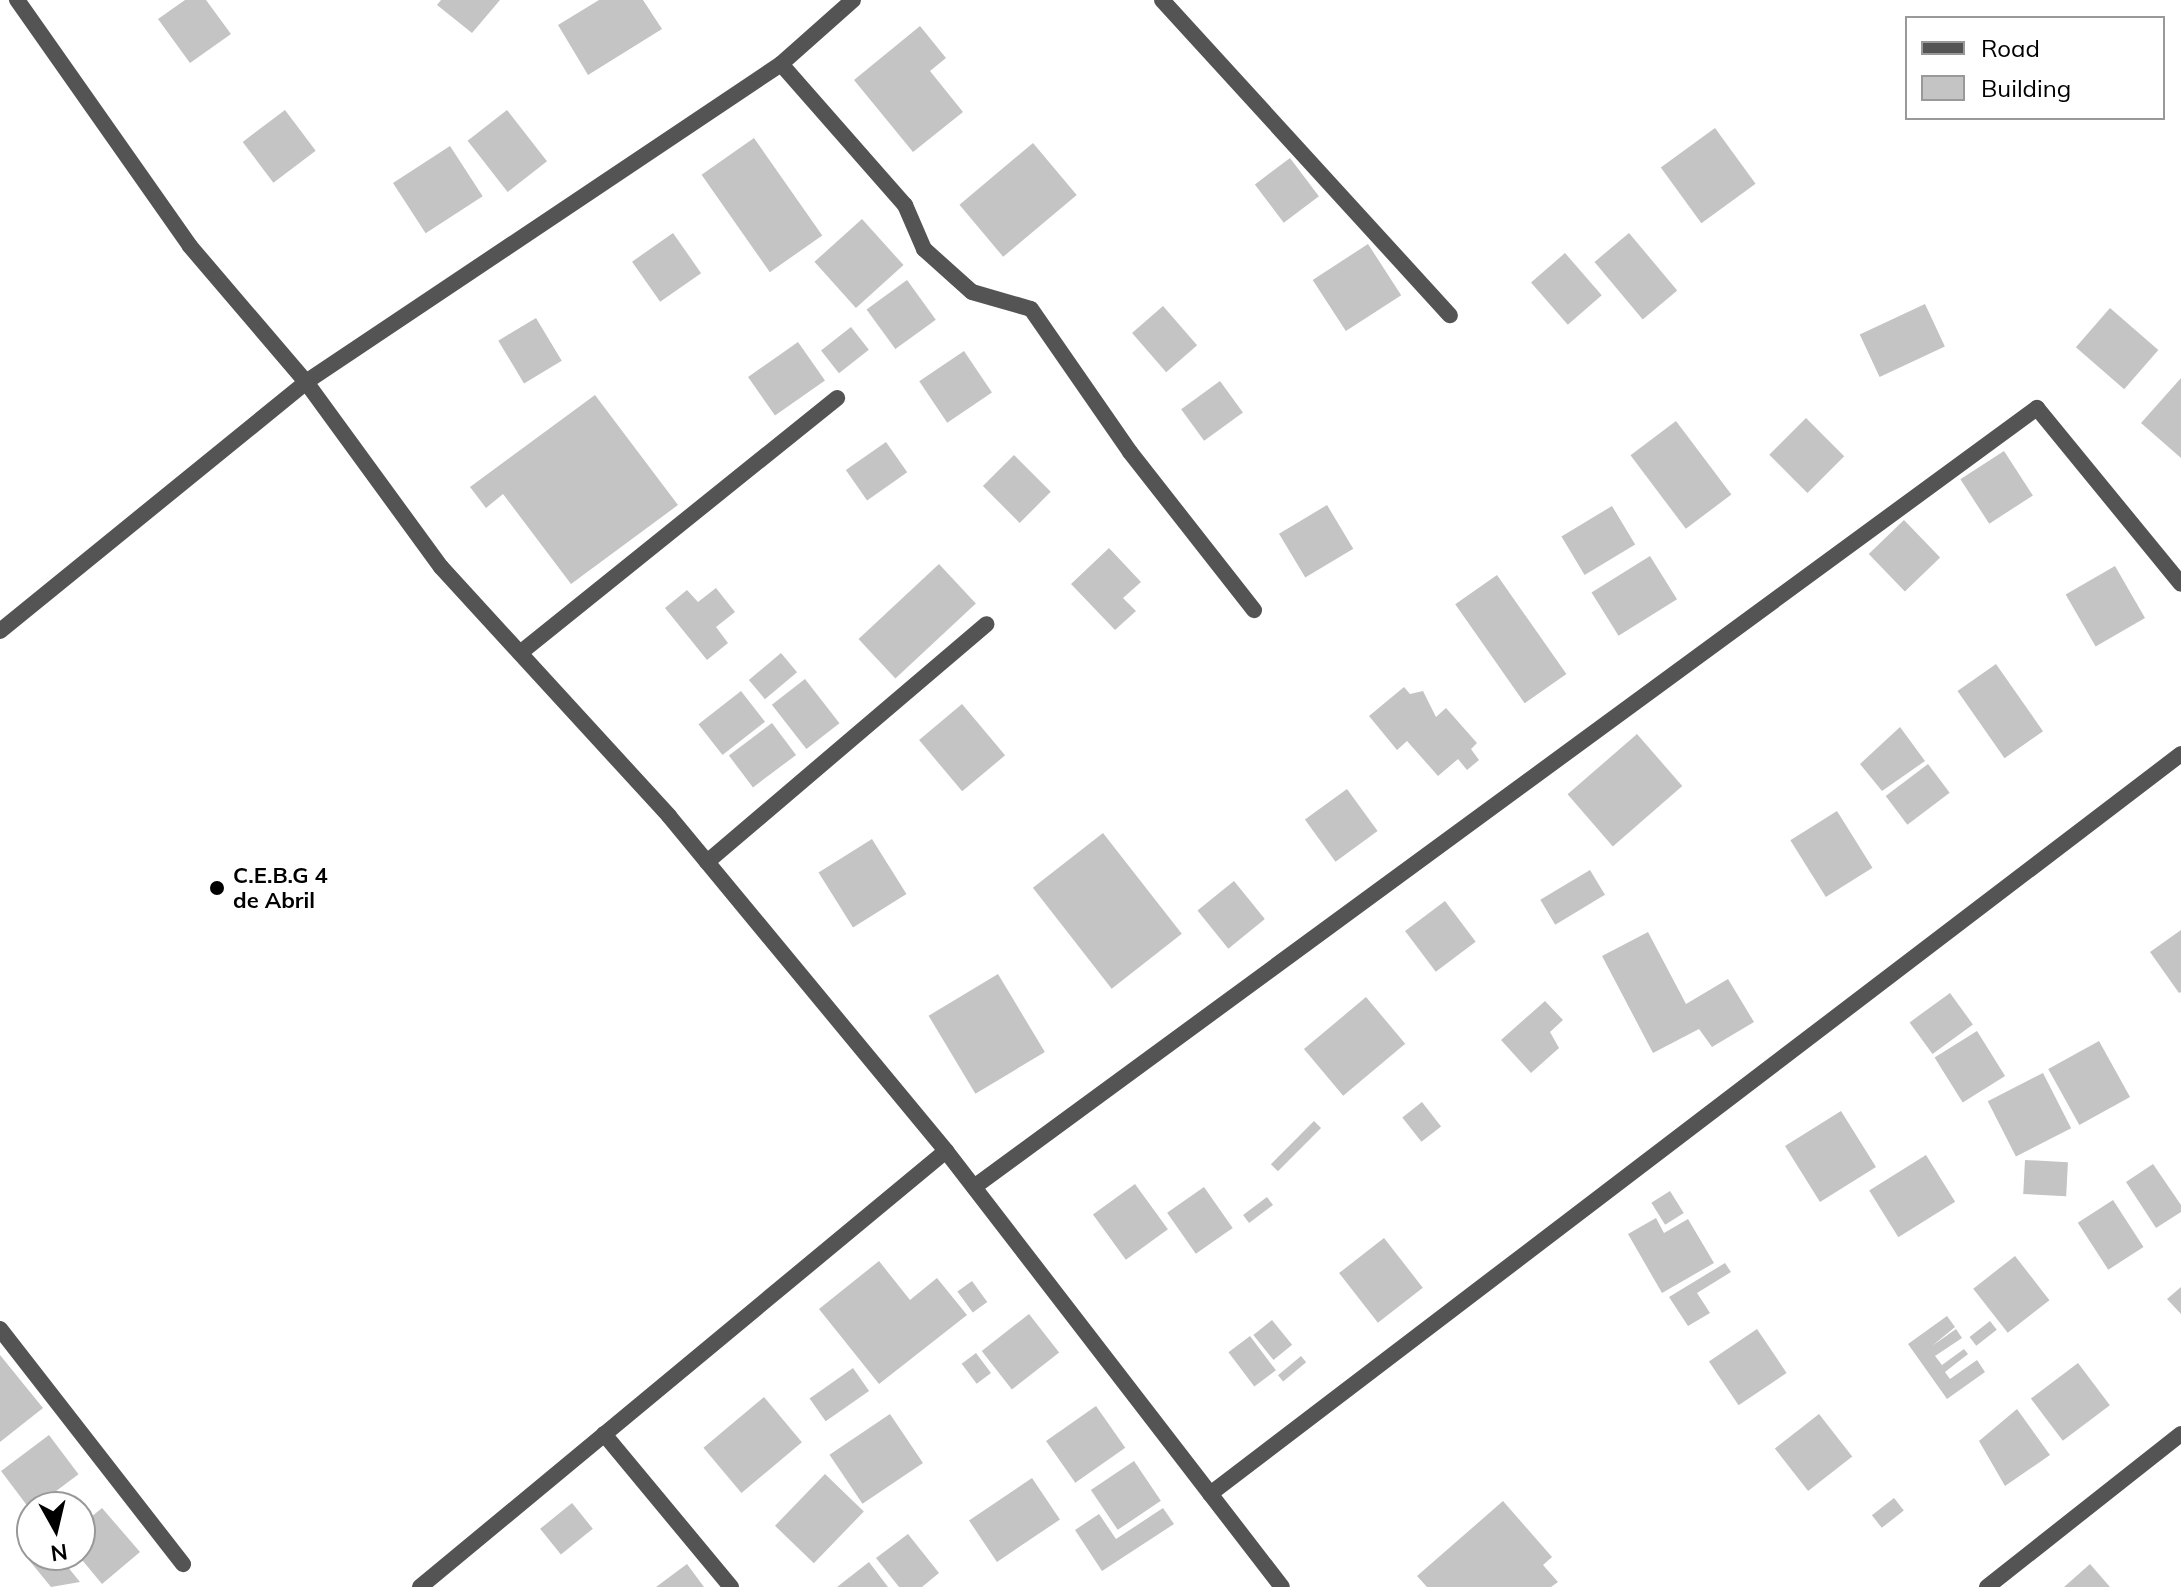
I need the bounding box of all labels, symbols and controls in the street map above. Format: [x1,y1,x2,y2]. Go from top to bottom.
legend [1905,16,2165,120]
text: Road [1981,33,2040,63]
text: Building [1981,73,2071,103]
place label: C.E.B.G 4 de Abril [233,862,328,914]
marker: C.E.B.G 4 de Abril [208,879,226,897]
north arrow [16,1491,96,1571]
text: N [49,1538,69,1568]

